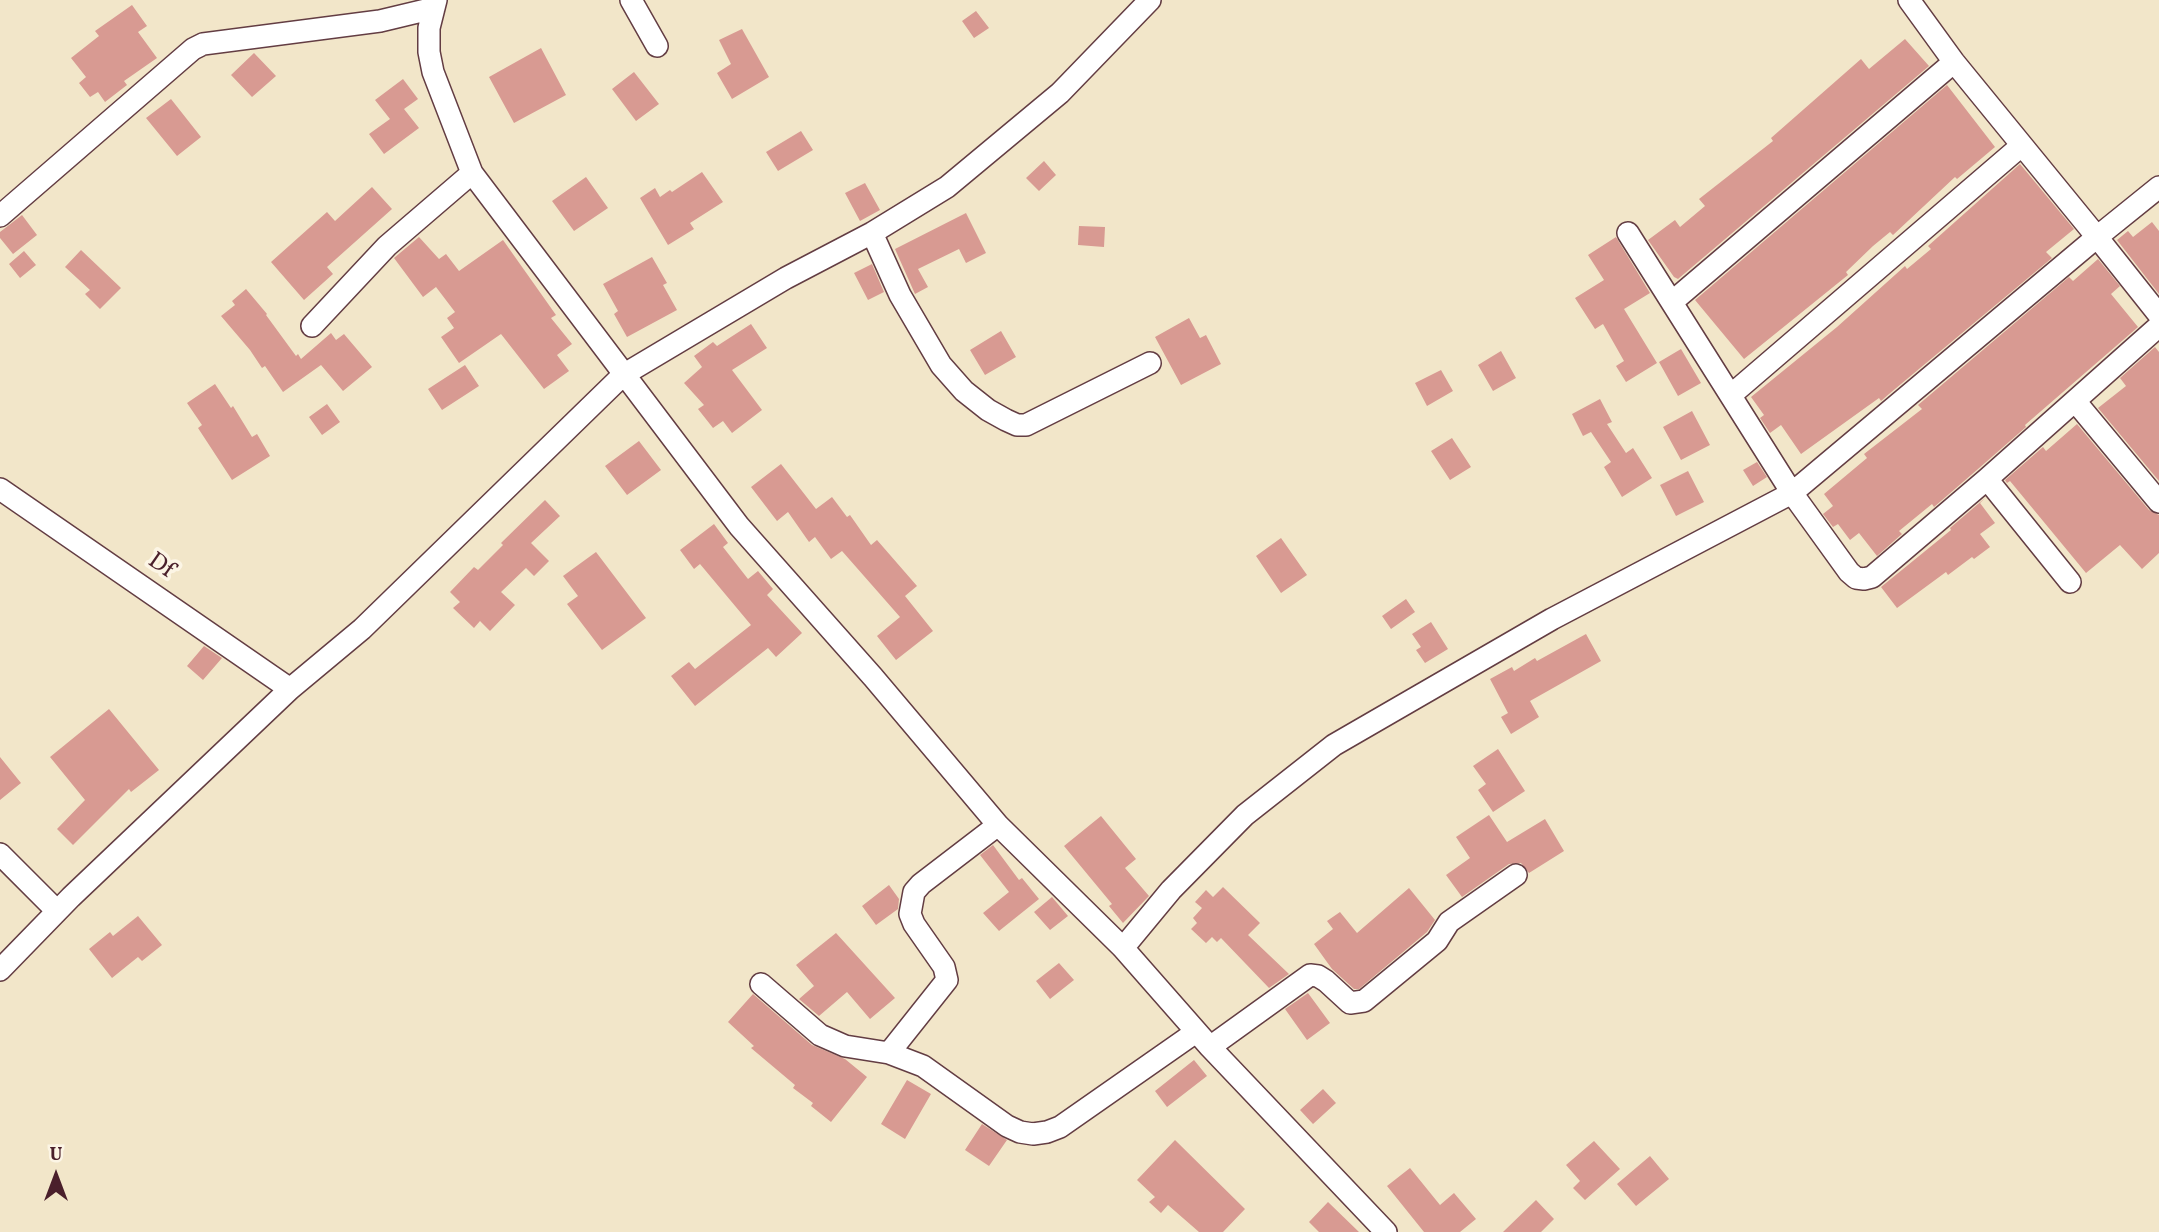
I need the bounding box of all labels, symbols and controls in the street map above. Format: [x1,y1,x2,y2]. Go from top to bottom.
street label: Df [141,548,179,586]
north arrow [21,1141,91,1211]
text: U [49,1142,63,1168]

